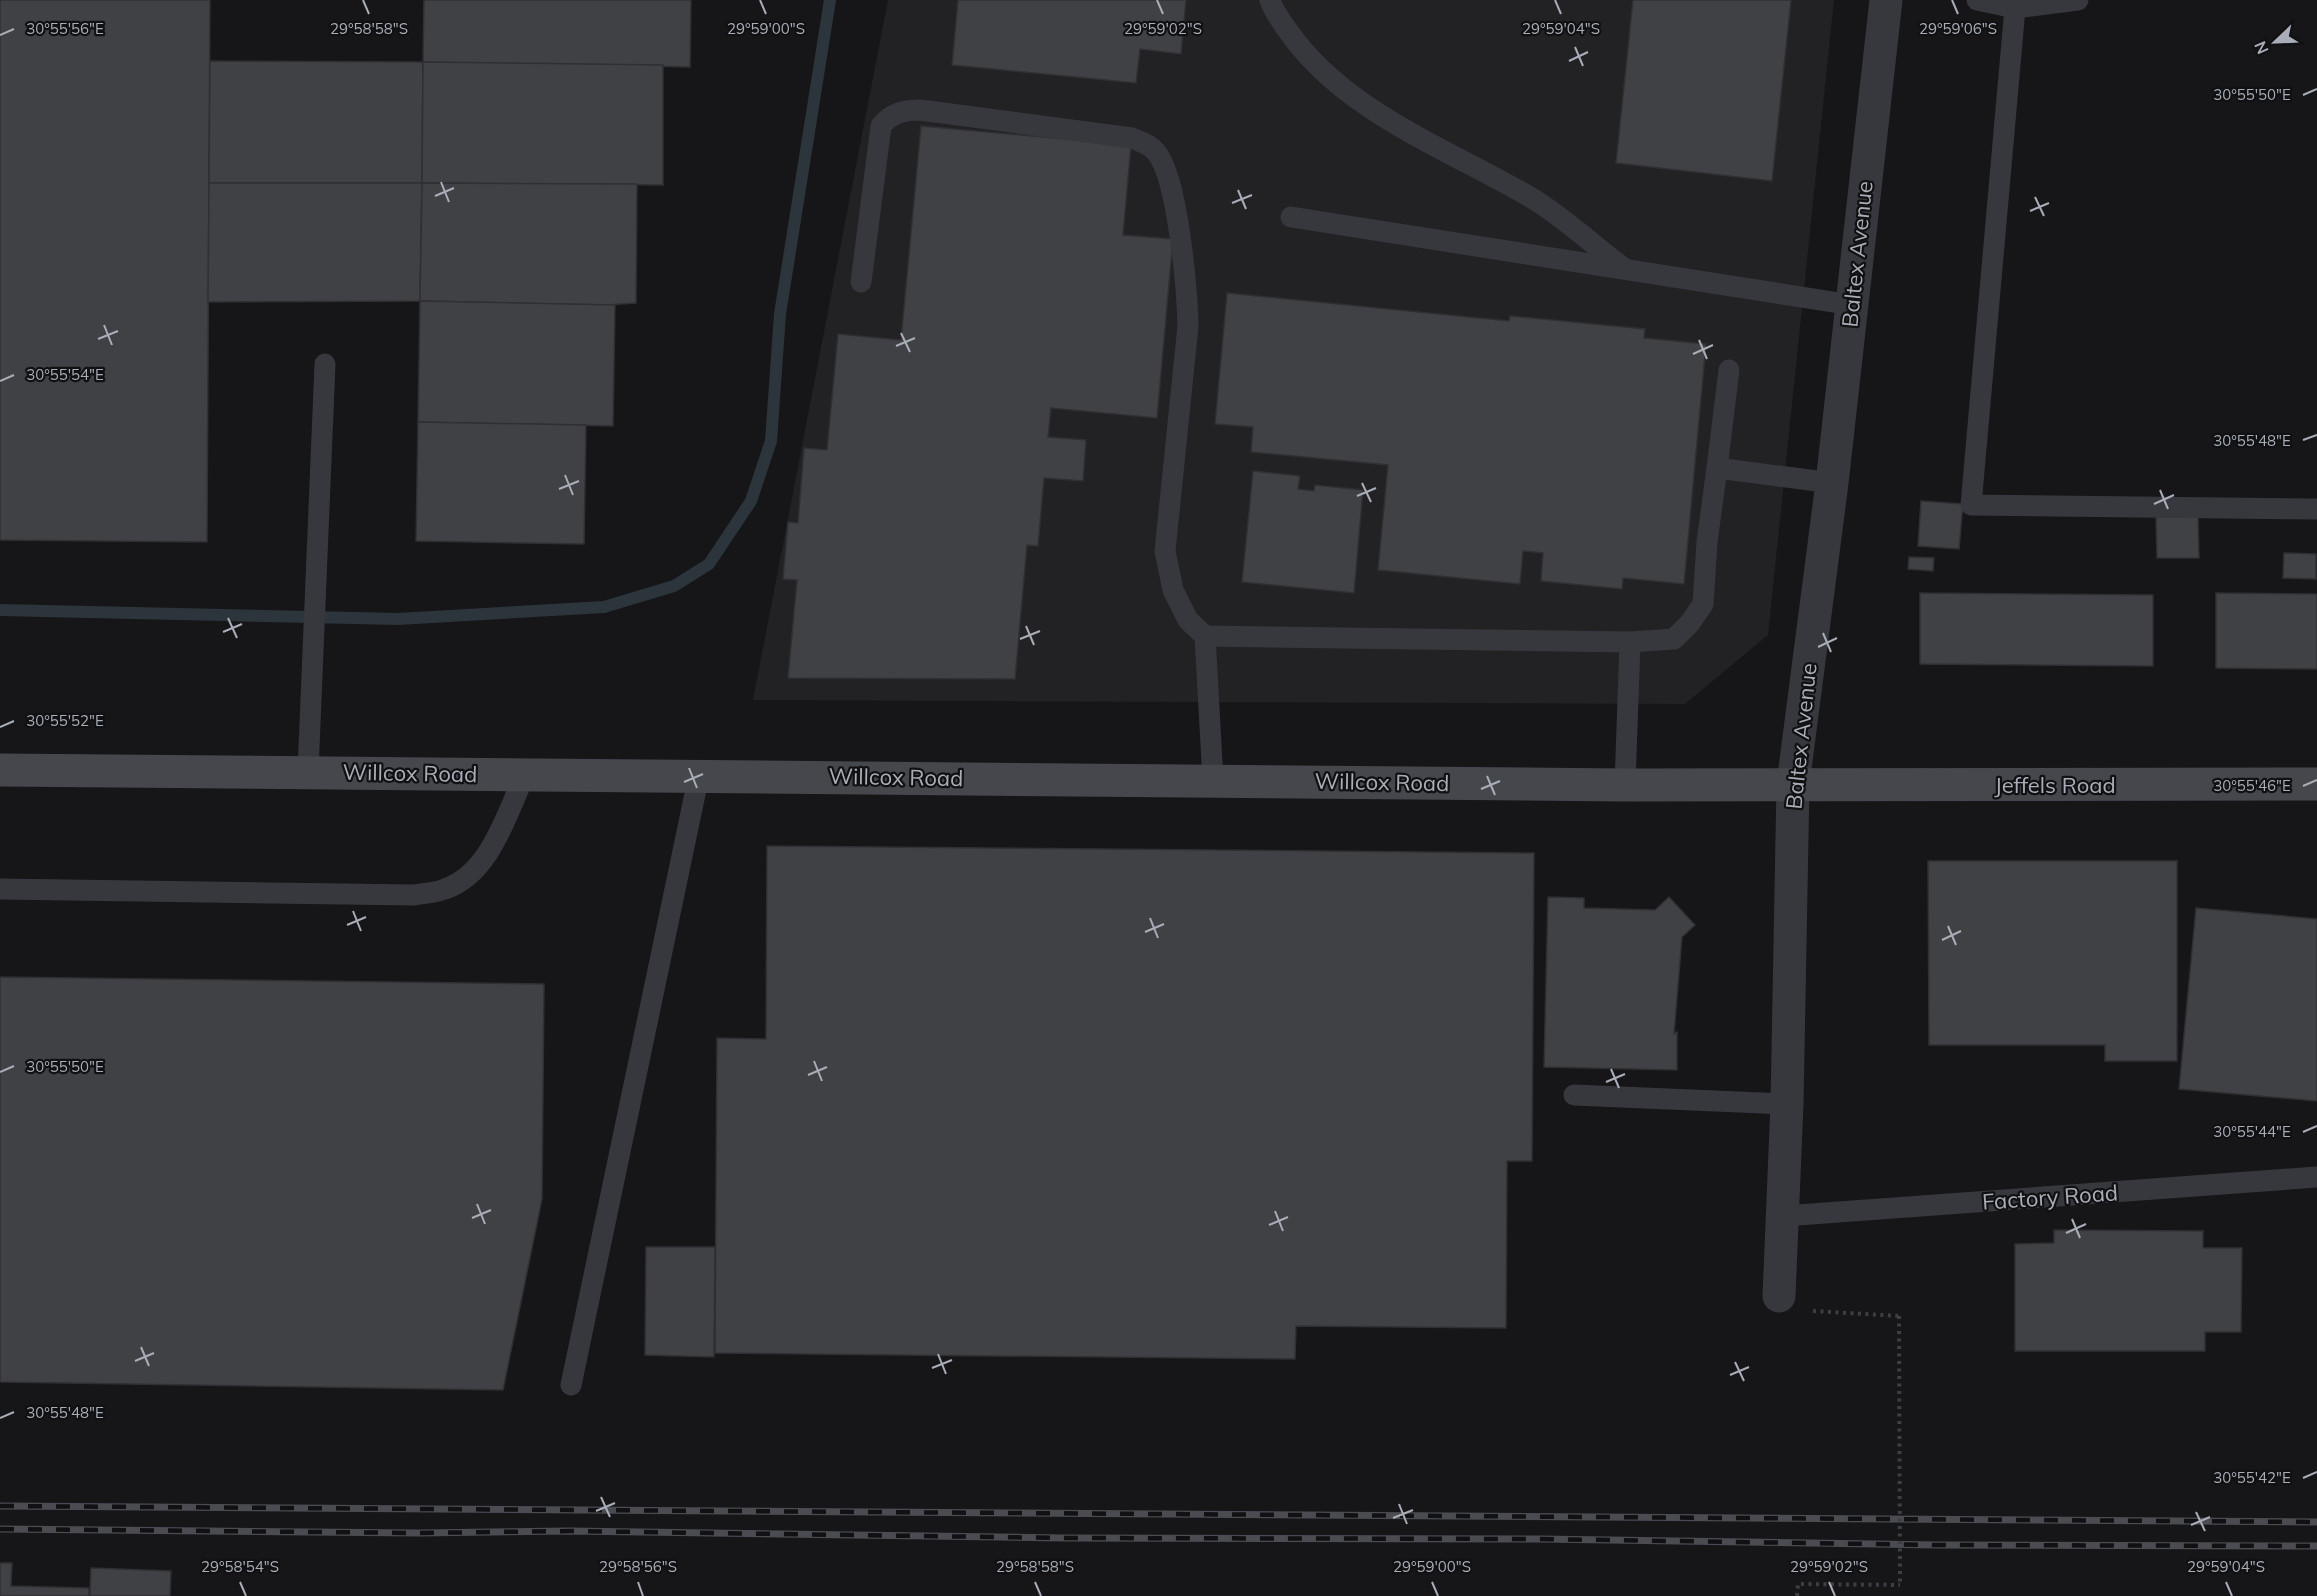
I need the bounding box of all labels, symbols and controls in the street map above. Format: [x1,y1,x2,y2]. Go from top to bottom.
north arrow [2245,12,2305,72]
text: 30°55'56"E [26,19,104,38]
text: 29°58'58"S [330,19,408,38]
text: 29°59'00"S [727,19,805,38]
text: 29°59'02"S [1124,19,1202,38]
text: 29°59'04"S [1522,19,1600,38]
text: 29°59'06"S [1919,19,1997,38]
text: N [2250,38,2273,57]
text: 30°55'50"E [2213,85,2291,104]
street label: Baltex Avenue [1835,179,1879,329]
text: 30°55'54"E [26,365,104,384]
text: 30°55'48"E [2213,431,2291,450]
street label: Baltex Avenue [1779,661,1823,811]
text: 30°55'52"E [26,711,104,730]
street label: Willcox Road [342,758,478,788]
street label: Willcox Road [828,762,964,792]
street label: Willcox Road [1314,767,1450,797]
street label: Jeffels Road [1994,771,2116,799]
text: 30°55'46"E [2213,776,2291,795]
text: 30°55'50"E [26,1057,104,1076]
text: 30°55'44"E [2213,1122,2291,1141]
street label: Factory Road [1981,1178,2119,1216]
text: 30°55'48"E [26,1403,104,1422]
text: 30°55'42"E [2213,1468,2291,1487]
text: 29°58'54"S [201,1557,279,1576]
text: 29°58'56"S [599,1557,677,1576]
text: 29°58'58"S [996,1557,1074,1576]
text: 29°59'00"S [1393,1557,1471,1576]
text: 29°59'02"S [1790,1557,1868,1576]
text: 29°59'04"S [2187,1557,2265,1576]

